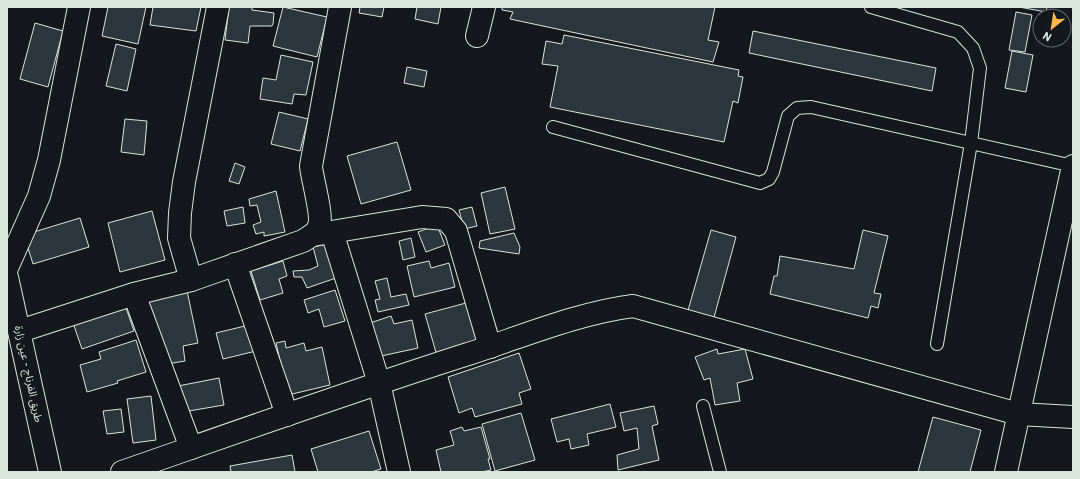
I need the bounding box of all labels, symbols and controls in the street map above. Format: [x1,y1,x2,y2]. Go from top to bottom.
north arrow [1032,8,1072,48]
text: N [1040,29,1054,45]
street label: طريق الفرناج - عين زارة [11,324,46,424]

